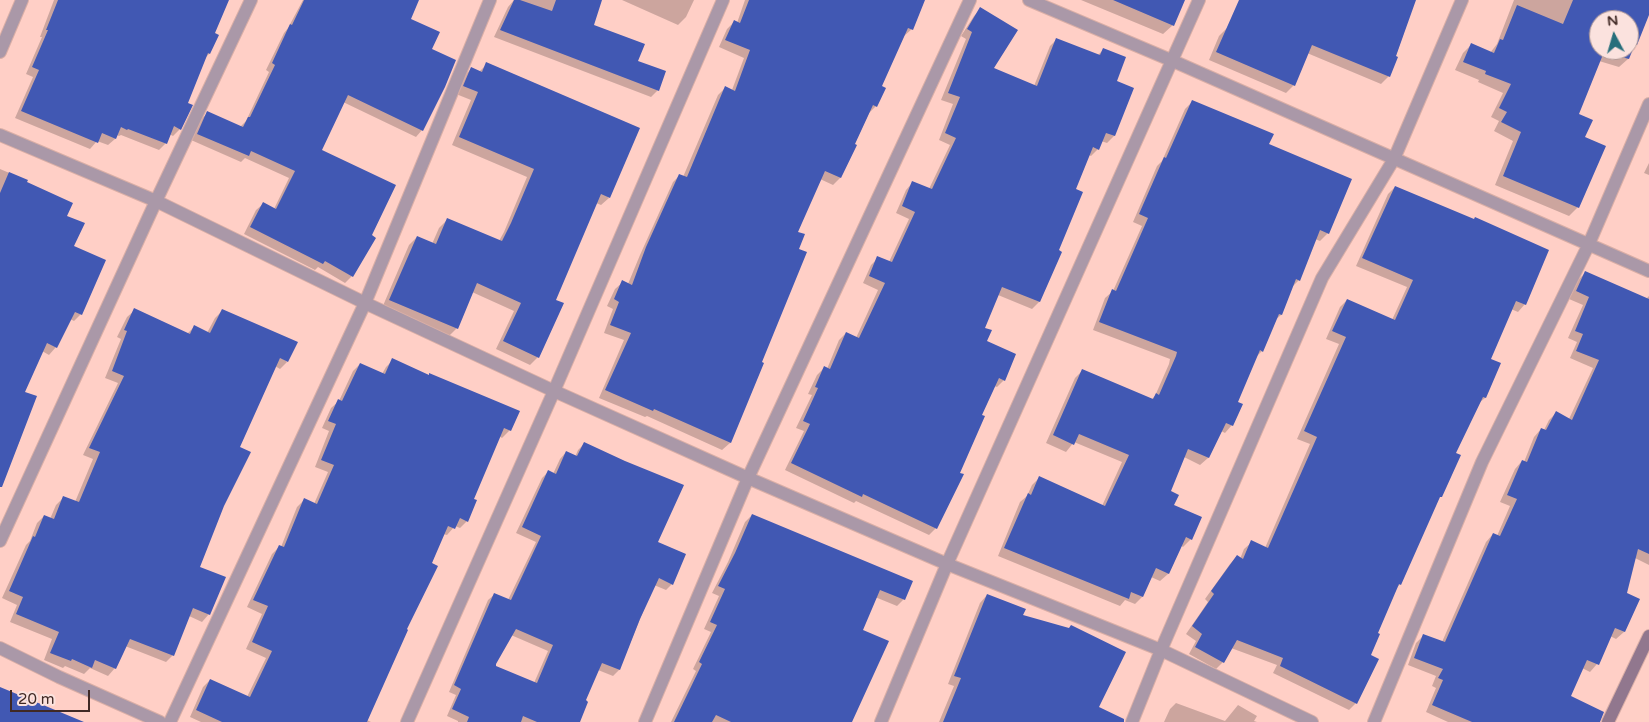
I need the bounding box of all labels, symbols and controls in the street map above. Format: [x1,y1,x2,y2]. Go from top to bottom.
north arrow [1589,10,1639,60]
text: N [1606,12,1619,30]
scale bar [12,680,92,712]
text: 20 m [18,690,55,708]

